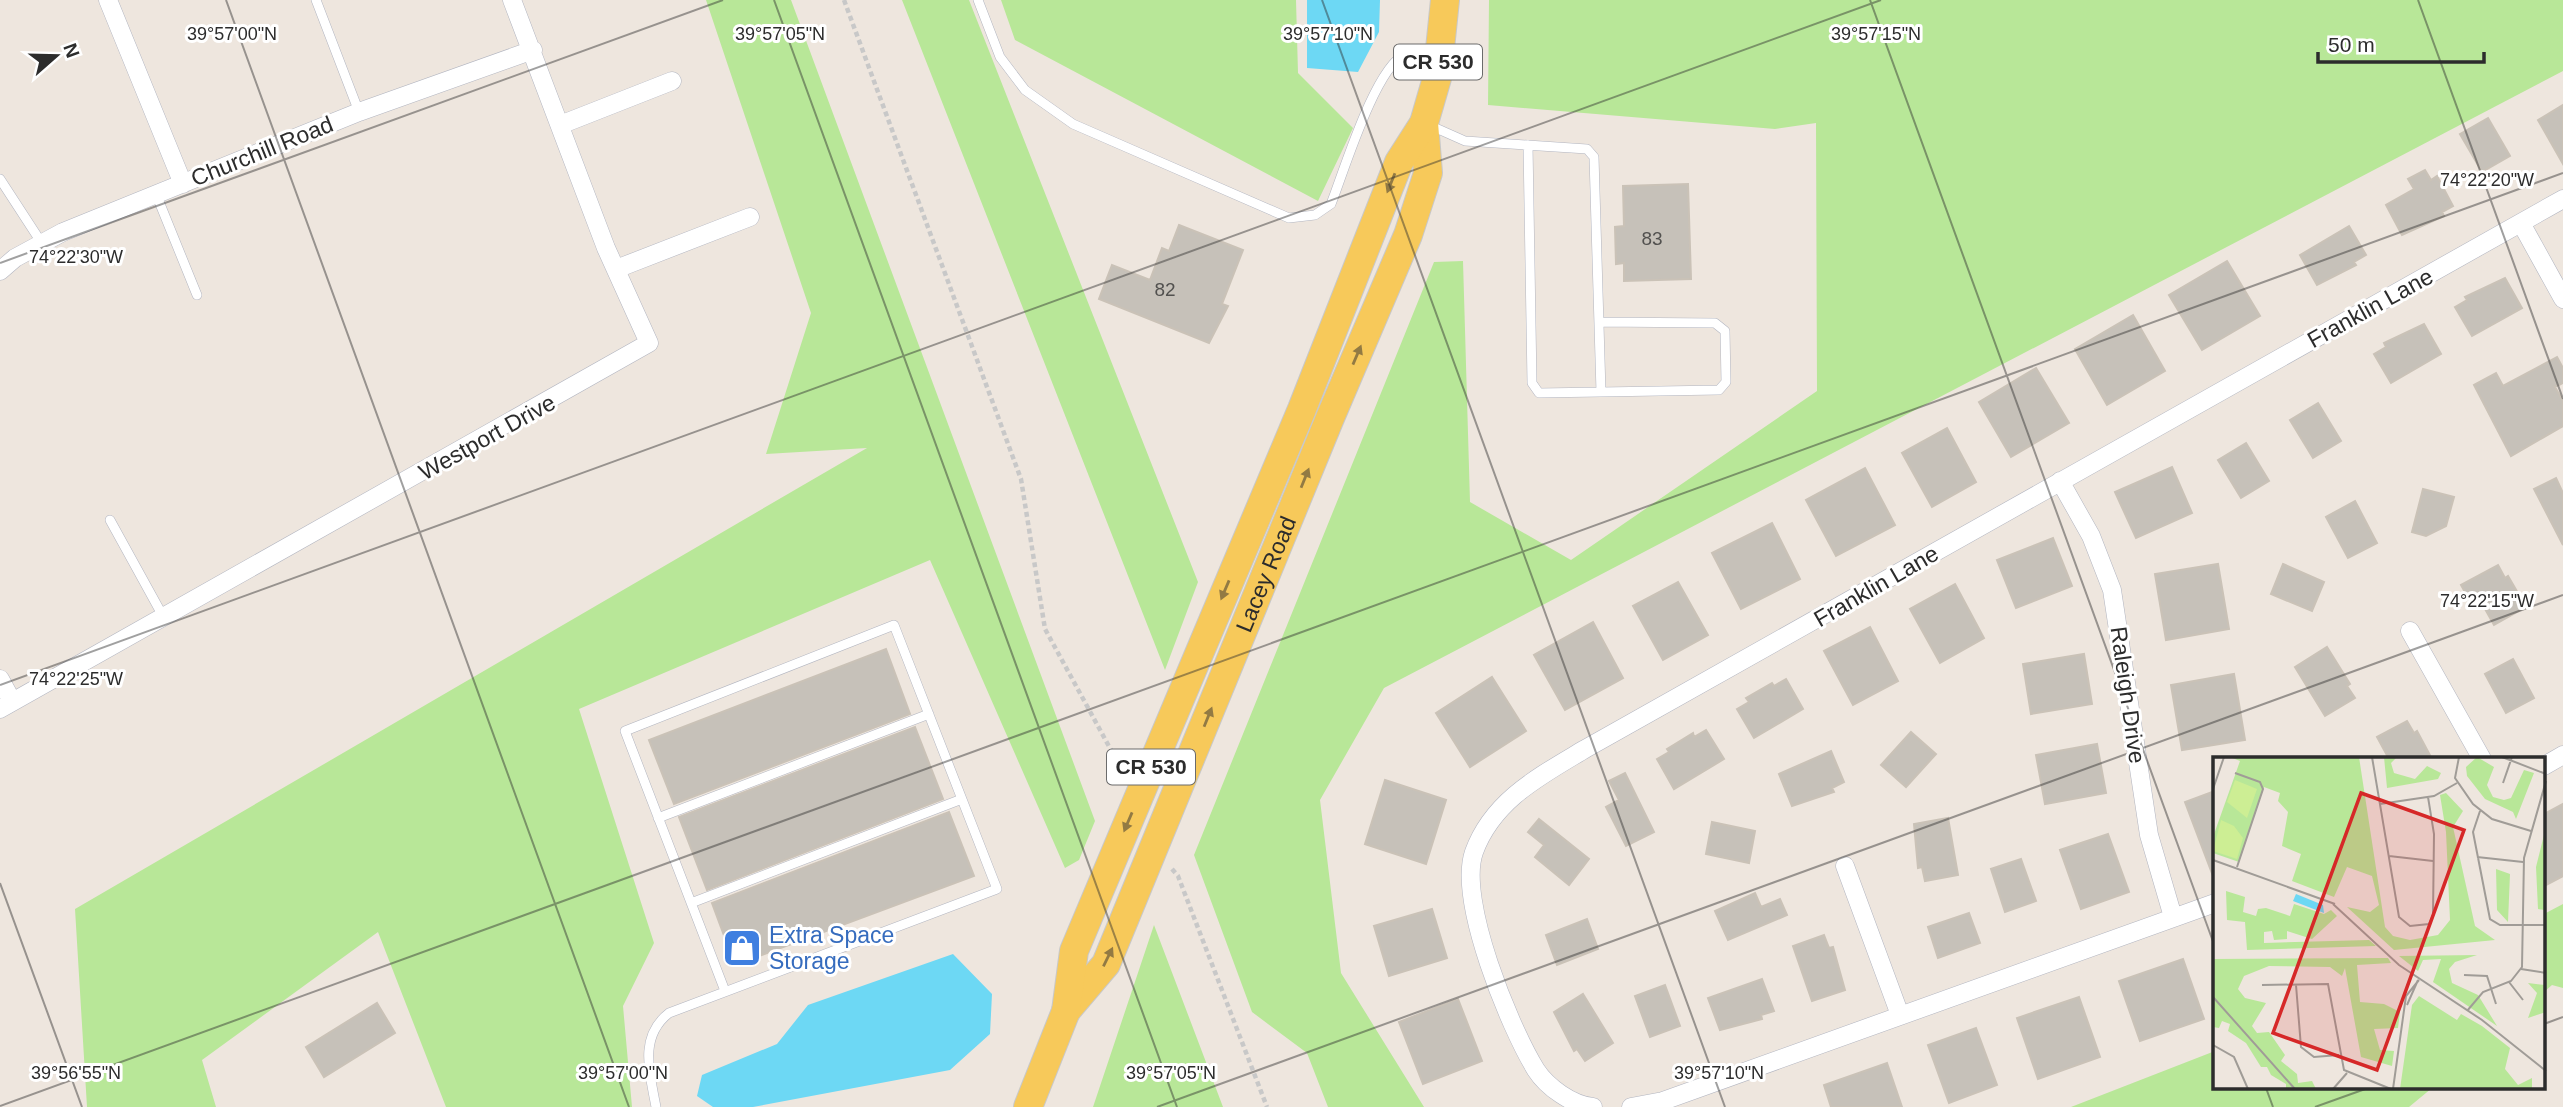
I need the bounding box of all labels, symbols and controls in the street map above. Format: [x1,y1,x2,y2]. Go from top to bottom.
north arrow [21,21,91,91]
scale bar [2318,21,2484,65]
text: 39°57'00"N [187,24,277,44]
text: 39°57'05"N [735,24,825,44]
text: 39°57'10"N [1283,24,1373,44]
text: 39°57'15"N [1831,24,1921,44]
text: 50 m [2328,33,2375,56]
text: N [59,40,84,60]
road number: CR 530 [1394,44,1482,80]
street label: Churchill Road [187,111,337,191]
text: 74°22'20"W [2440,170,2534,190]
one-way arrow [1386,172,1397,193]
house number: 83 [1641,228,1663,249]
text: 74°22'30"W [29,247,123,267]
street label: Franklin Lane [2303,263,2437,353]
house number: 82 [1154,279,1176,300]
one-way arrow [1351,345,1363,365]
street label: Westport Drive [414,389,560,485]
one-way arrow [1300,467,1311,488]
street label: Lacey Road [1231,513,1301,636]
street label: Franklin Lane [1809,540,1943,632]
one-way arrow [1220,580,1231,601]
text: 74°22'15"W [2440,591,2534,611]
street label: Raleigh Drive [2106,625,2150,765]
text: 74°22'25"W [29,669,123,689]
one-way arrow [1202,706,1213,727]
road number: CR 530 [1107,750,1195,784]
inset map [2213,757,2546,1090]
one-way arrow [1122,812,1133,833]
place label: Extra Space Storage [769,922,894,974]
shop icon: Extra Space Storage [721,927,763,969]
one-way arrow [1102,947,1114,967]
text: 39°56'55"N [31,1063,121,1083]
text: 39°57'00"N [578,1063,668,1083]
text: 39°57'05"N [1126,1063,1216,1083]
text: 39°57'10"N [1674,1063,1764,1083]

